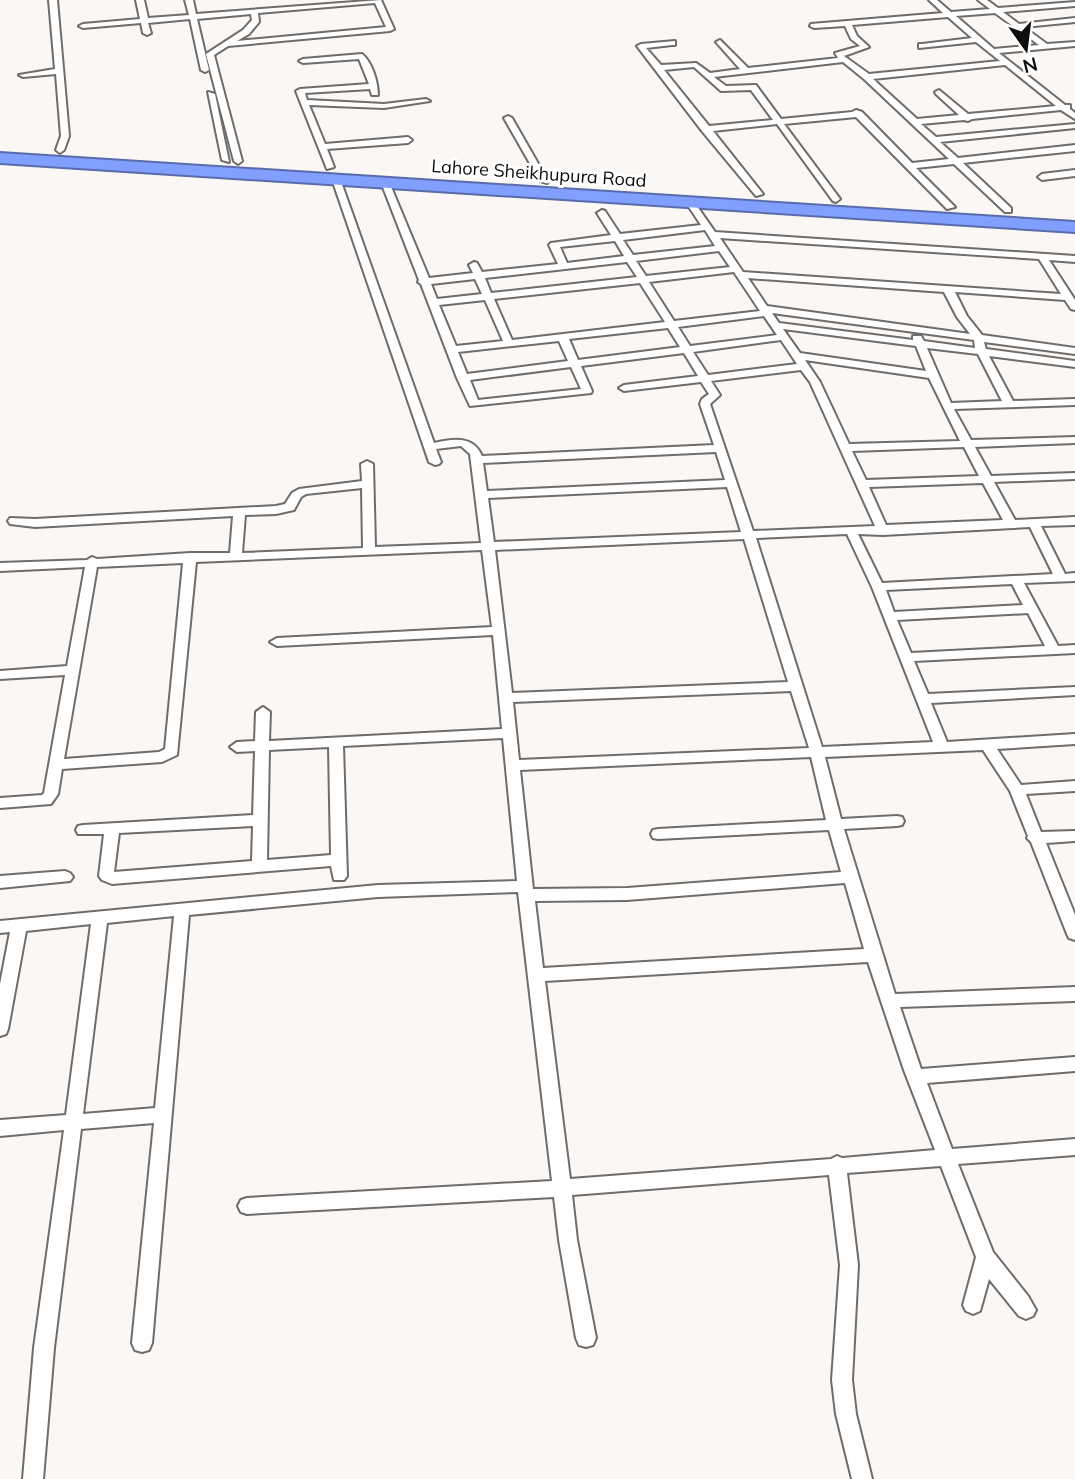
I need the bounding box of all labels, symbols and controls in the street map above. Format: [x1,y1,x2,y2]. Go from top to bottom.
north arrow [991,14,1061,84]
text: N [1020,52,1040,79]
street label: Lahore Sheikhupura Road [431,154,647,192]

